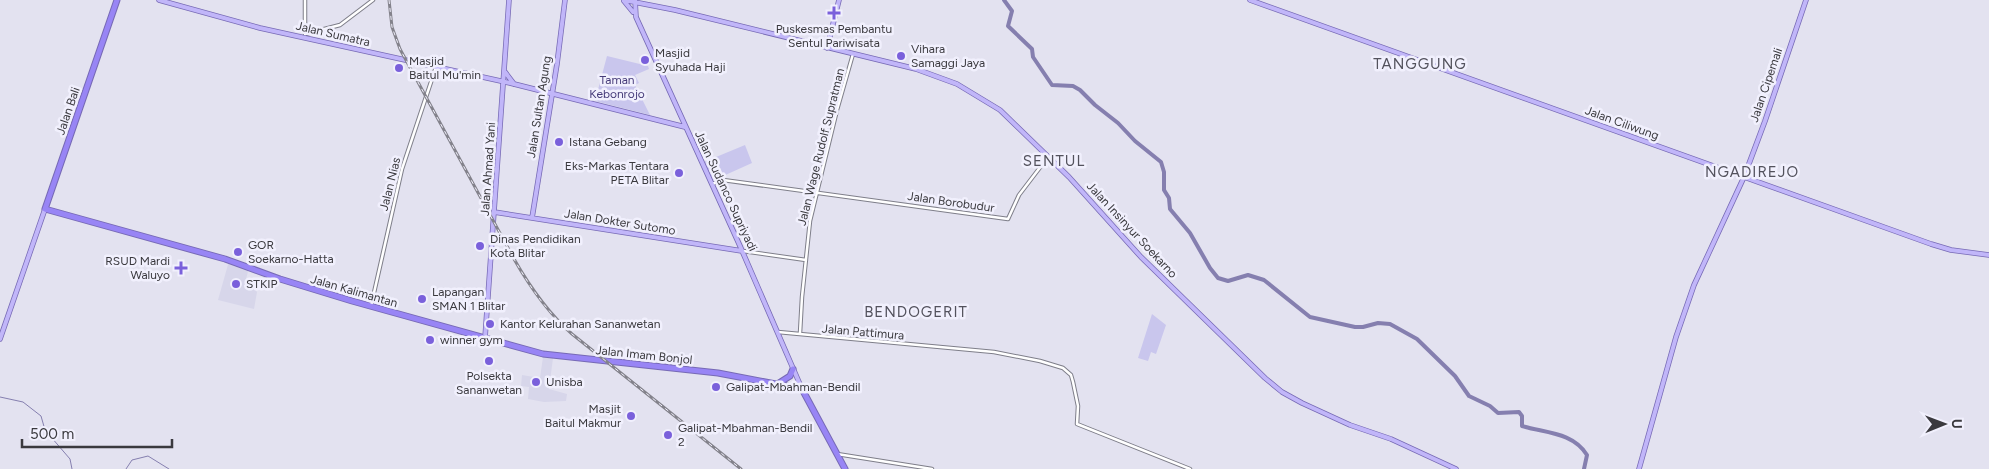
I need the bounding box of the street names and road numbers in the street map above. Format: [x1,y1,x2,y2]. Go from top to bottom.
street label: Jalan Sumatra [294,19,372,49]
street label: Jalan Cipemali [1747,46,1785,124]
street label: Jalan Sultan Agung [524,55,554,159]
street label: Jalan Wage Rudolf Supratman [795,67,847,227]
street label: Jalan Bali [53,85,83,137]
street label: Jalan Ciliwung [1583,103,1661,143]
street label: Jalan Ahmad Yani [478,122,498,216]
street label: Jalan Sudanco Supriyadi [692,129,760,253]
street label: Jalan Nias [377,155,403,212]
street label: Jalan Insinyur Soekarno [1084,179,1180,281]
street label: Jalan Borobudur [907,189,995,215]
street label: Jalan Dokter Sutomo [563,206,677,238]
street label: Jalan Kalimantan [309,272,399,310]
street label: Jalan Pattimura [821,321,905,343]
street label: Jalan Imam Bonjol [595,343,693,367]

